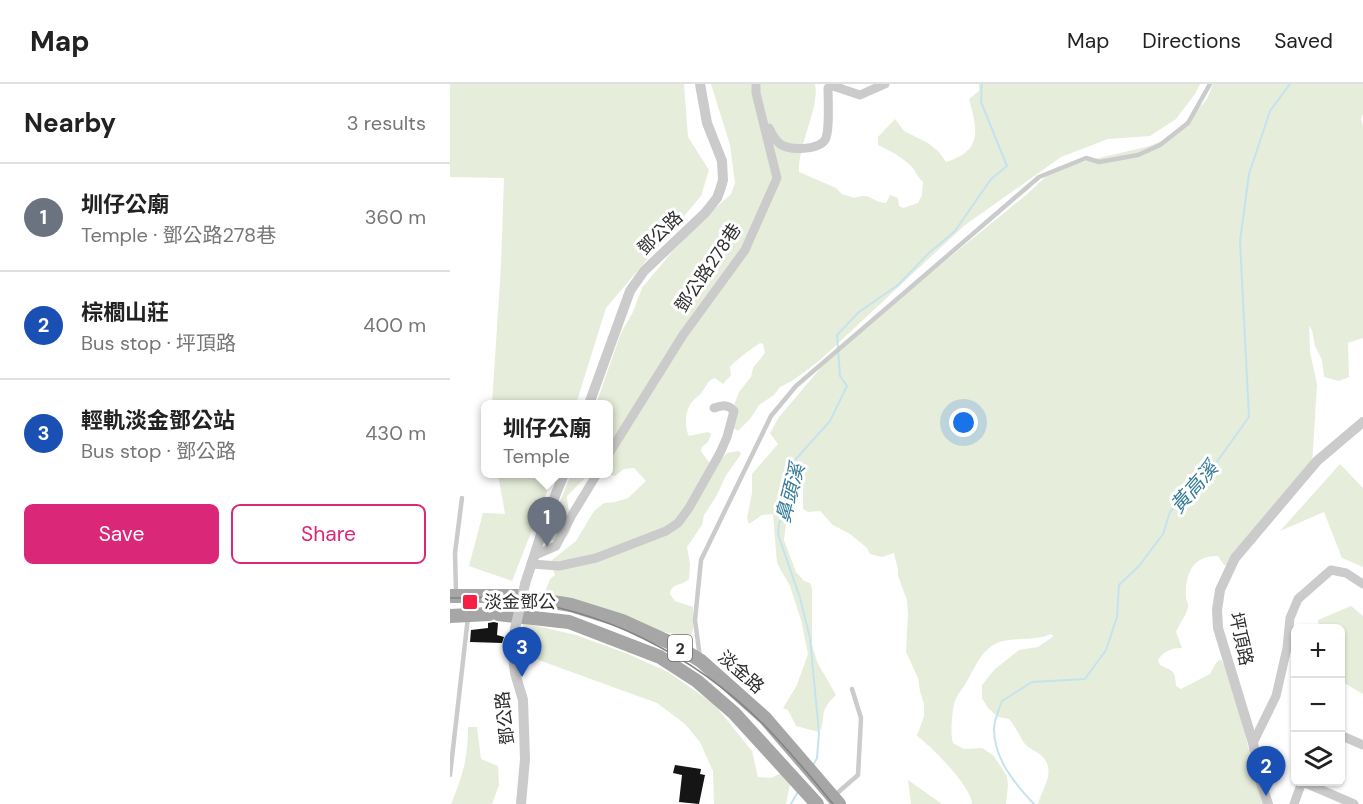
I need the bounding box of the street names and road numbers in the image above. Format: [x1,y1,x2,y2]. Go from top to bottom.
street label: 鄧公路 [632,206,688,260]
street label: 鄧公路278巷 [669,219,747,317]
street label: 坪頂路 [1224,610,1258,668]
road number: 2 [668,635,692,661]
street label: 淡金路 [713,645,769,699]
street label: 鄧公路 [490,690,520,746]

